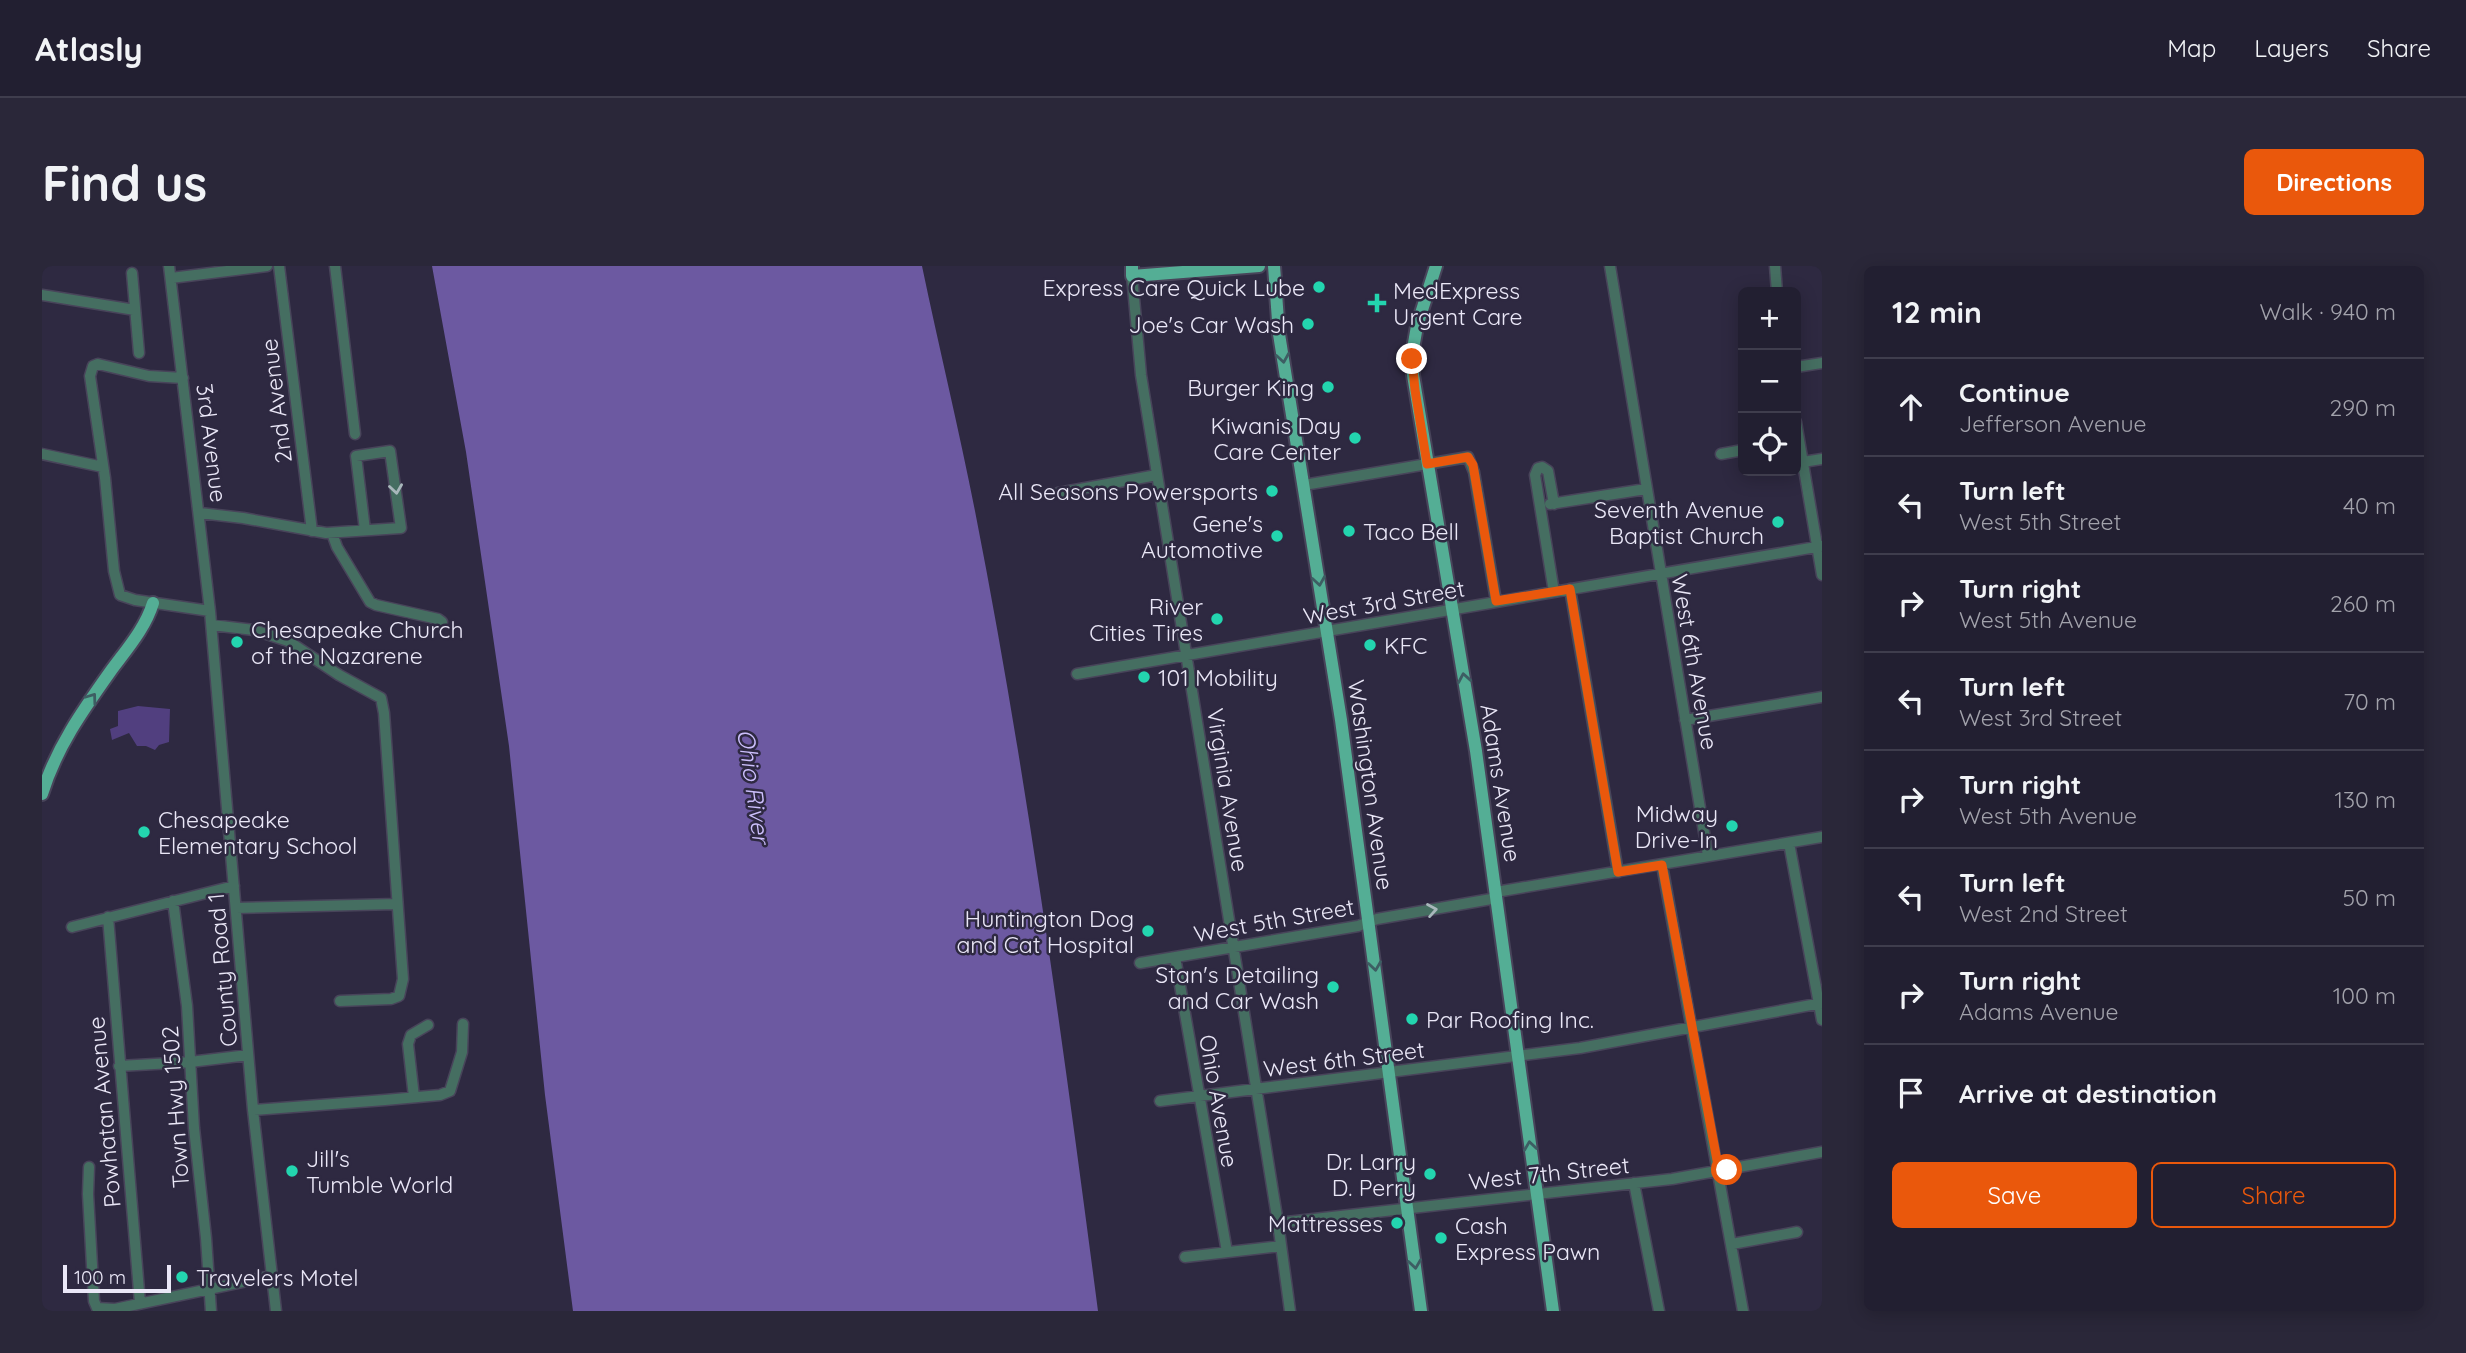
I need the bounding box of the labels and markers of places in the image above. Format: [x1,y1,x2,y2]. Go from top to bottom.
place label: Express Care Quick Lube [1043,273,1305,302]
place label: MedExpress Urgent Care [1393,276,1522,331]
marker: Express Care Quick Lube [1311,279,1327,295]
marker: MedExpress Urgent Care [1367,293,1387,313]
place label: Joe's Car Wash [1129,310,1294,339]
marker: Joe's Car Wash [1300,316,1316,332]
place label: Burger King [1187,373,1314,402]
marker: Burger King [1320,379,1336,395]
place label: Kiwanis Day Care Center [1210,411,1341,466]
marker: Kiwanis Day Care Center [1347,430,1363,446]
place label: All Seasons Powersports [998,477,1258,506]
marker: All Seasons Powersports [1264,483,1280,499]
place label: Seventh Avenue Baptist Church [1594,495,1764,550]
place label: Gene's Automotive [1141,509,1263,564]
marker: Seventh Avenue Baptist Church [1770,514,1786,530]
place label: Taco Bell [1363,517,1459,546]
marker: Taco Bell [1341,523,1357,539]
marker: Gene's Automotive [1269,528,1285,544]
place label: River Cities Tires [1089,592,1203,647]
marker: River Cities Tires [1209,611,1225,627]
place label: Chesapeake Church of the Nazarene [251,615,464,670]
place label: KFC [1384,631,1427,660]
marker: Chesapeake Church of the Nazarene [229,634,245,650]
marker: KFC [1362,637,1378,653]
place label: 101 Mobility [1158,663,1278,692]
marker: 101 Mobility [1136,669,1152,685]
place label: Midway Drive-In [1635,799,1718,854]
place label: Chesapeake Elementary School [158,805,357,860]
marker: Midway Drive-In [1724,818,1740,834]
marker: Chesapeake Elementary School [136,824,152,840]
place label: Huntington Dog and Cat Hospital [956,904,1134,959]
marker: Huntington Dog and Cat Hospital [1140,923,1156,939]
place label: Stan's Detailing and Car Wash [1155,960,1319,1015]
marker: Stan's Detailing and Car Wash [1325,979,1341,995]
place label: Par Roofing Inc. [1426,1005,1594,1034]
marker: Par Roofing Inc. [1404,1011,1420,1027]
place label: Jill's Tumble World [306,1144,453,1199]
place label: Dr. Larry D. Perry [1326,1147,1416,1202]
marker: Jill's Tumble World [284,1163,300,1179]
marker: Dr. Larry D. Perry [1422,1166,1438,1182]
place label: Mattresses [1268,1209,1383,1238]
place label: Cash Express Pawn [1455,1211,1600,1266]
marker: Mattresses [1389,1215,1405,1231]
marker: Cash Express Pawn [1433,1230,1449,1246]
place label: Travelers Motel [196,1263,359,1292]
marker: Travelers Motel [174,1269,190,1285]

